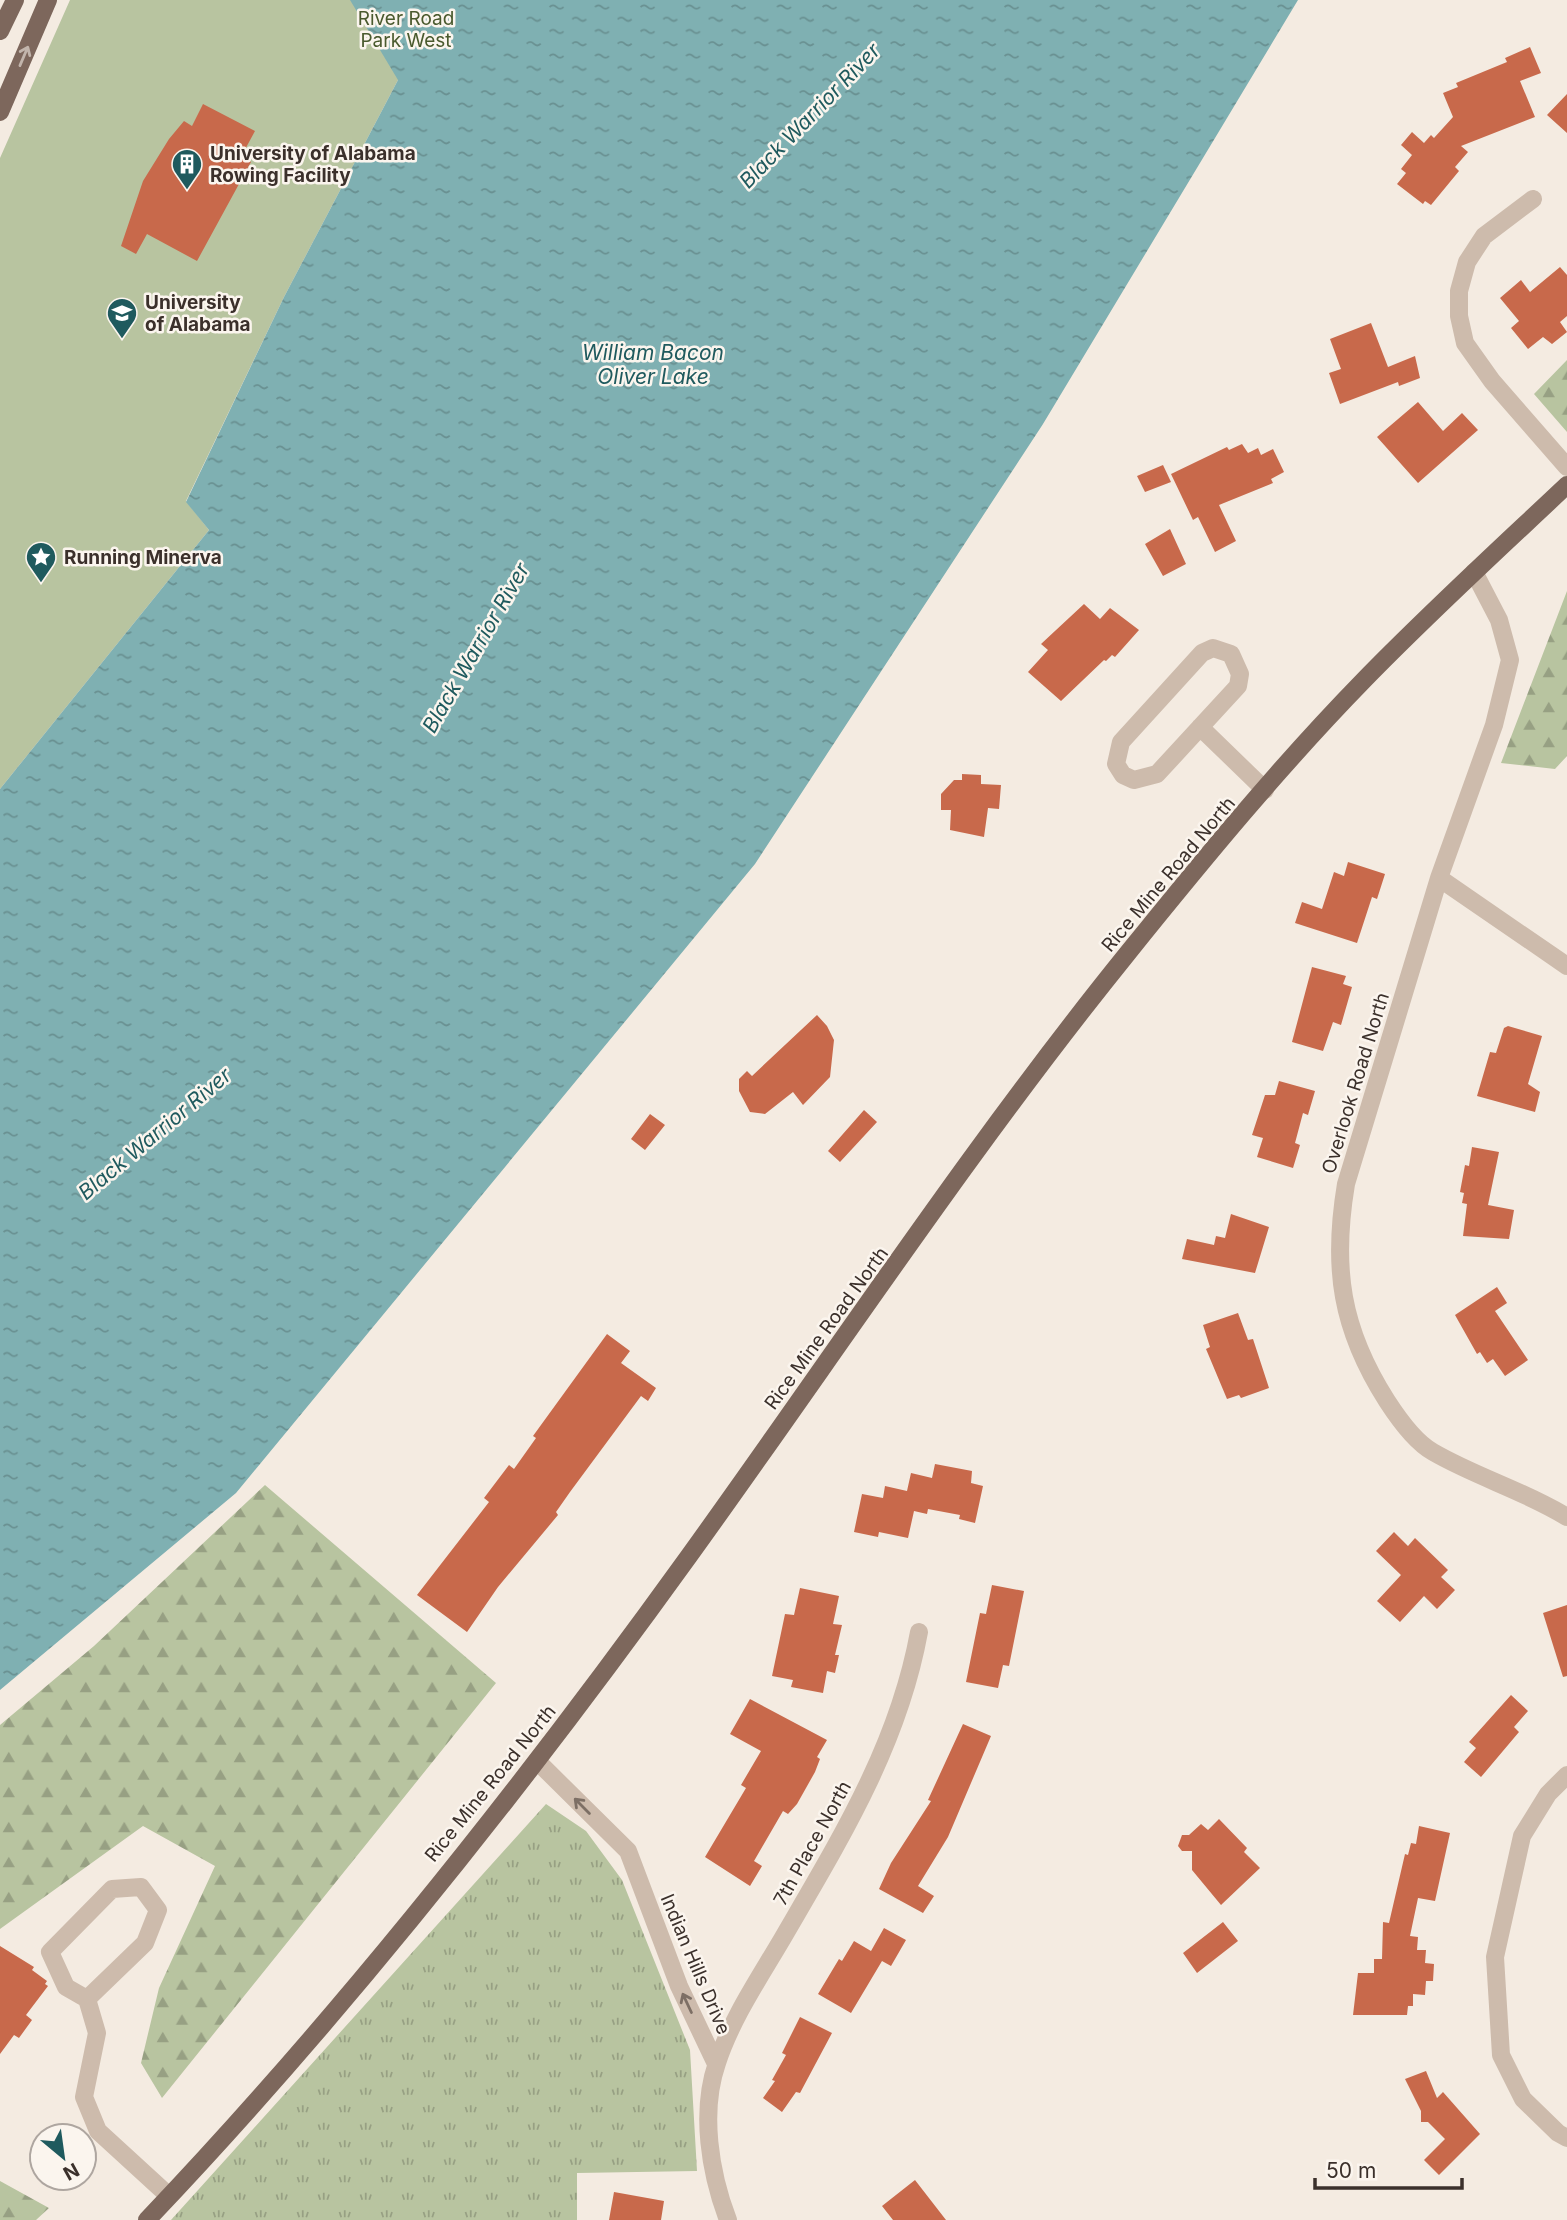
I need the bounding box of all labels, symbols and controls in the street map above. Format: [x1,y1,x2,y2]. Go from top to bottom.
park label: River Road Park West [358,7,454,52]
water label: Black Warrior River [734,37,886,193]
one-way arrow [18,46,31,67]
place label: University of Alabama Rowing Facility [210,142,416,187]
building icon: University of Alabama Rowing Facility [170,147,204,191]
place label: University of Alabama [145,291,251,336]
school or university icon: University of Alabama [105,296,139,340]
water label: William Bacon Oliver Lake [582,340,724,389]
place icon: Running Minerva [24,540,58,584]
place label: Running Minerva [64,546,222,569]
water label: Black Warrior River [417,558,535,737]
street label: Rice Mine Road North [1097,792,1240,957]
street label: Overlook Road North [1317,990,1394,1177]
water label: Black Warrior River [73,1062,237,1205]
street label: Rice Mine Road North [760,1243,893,1414]
street label: Rice Mine Road North [420,1700,561,1866]
street label: 7th Place North [769,1777,856,1910]
one-way arrow [574,1797,591,1814]
street label: Indian Hills Drive [656,1891,735,2038]
one-way arrow [680,1993,693,2014]
north arrow [28,2122,98,2192]
scale bar [1315,2146,1462,2190]
text: N [59,2158,83,2185]
text: 50 m [1326,2158,1376,2183]

